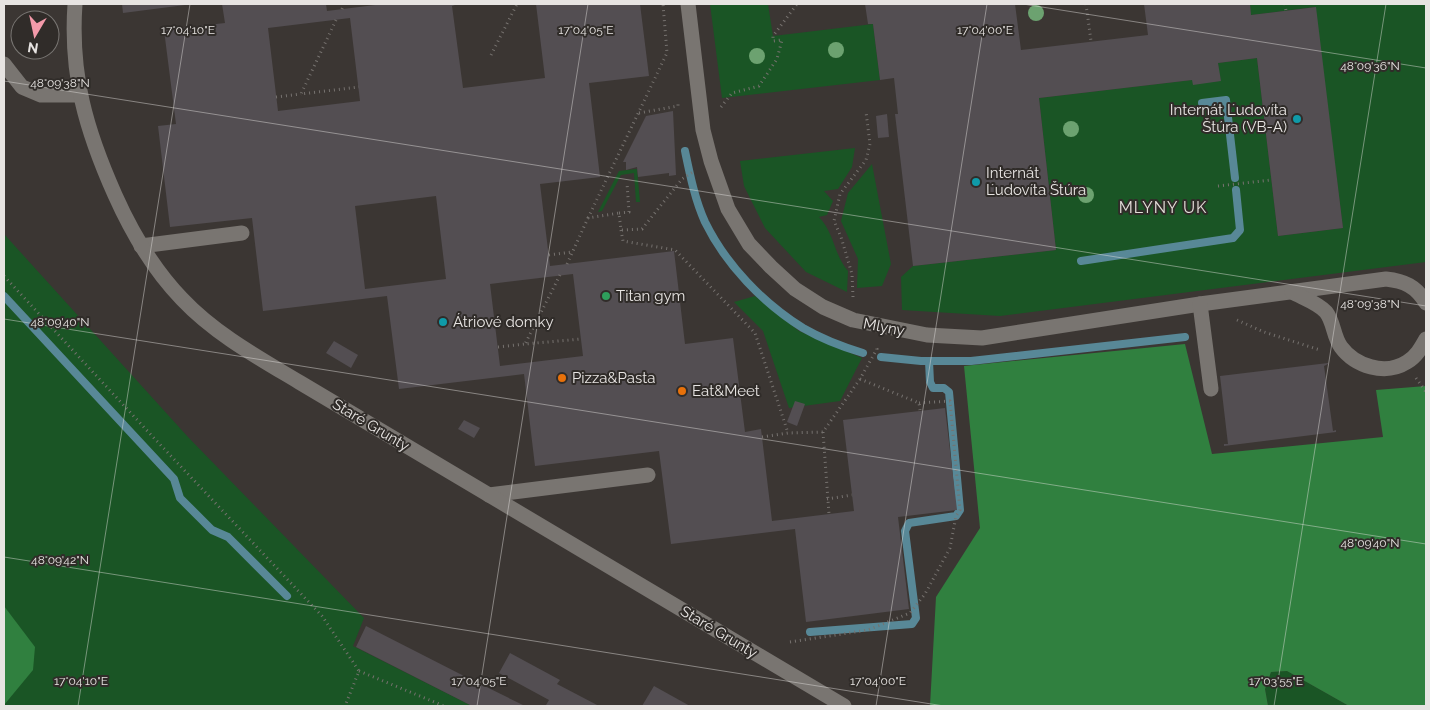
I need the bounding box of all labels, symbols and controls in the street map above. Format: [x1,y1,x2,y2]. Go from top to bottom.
north arrow [10,10,60,60]
text: 17°04'10"E [161,23,215,37]
text: 17°04'05"E [558,23,614,37]
text: 17°04'00"E [957,23,1013,37]
text: N [26,39,39,57]
text: 48°09'36"N [1340,59,1400,73]
text: 48°09'38"N [30,76,90,90]
place label: Internát Ľudovíta Štúra (VB-A) [1170,101,1287,136]
marker: Internát Ľudovíta Štúra (VB-A) [1291,113,1303,125]
place label: Internát Ľudovíta Štúra [986,164,1086,199]
marker: Internát Ľudovíta Štúra [970,176,982,188]
district label: MLYNY UK [1119,198,1207,217]
place label: Titan gym [616,287,685,305]
marker: Titan gym [600,290,612,302]
text: 48°09'38"N [1340,297,1400,311]
place label: Átriové domky [453,313,554,331]
street label: Mlyny [862,314,906,340]
text: 48°09'40"N [31,315,89,329]
marker: Átriové domky [437,316,449,328]
place label: Pizza&Pasta [572,369,655,387]
marker: Pizza&Pasta [556,372,568,384]
place label: Eat&Meet [692,382,760,400]
marker: Eat&Meet [676,385,688,397]
street label: Staré Grunty [329,395,413,455]
text: 48°09'40"N [1341,536,1399,550]
text: 48°09'42"N [31,553,89,567]
street label: Staré Grunty [677,602,761,662]
text: 17°04'10"E [54,674,108,688]
text: 17°04'05"E [451,674,507,688]
text: 17°04'00"E [850,674,906,688]
text: 17°03'55"E [1249,674,1303,688]

